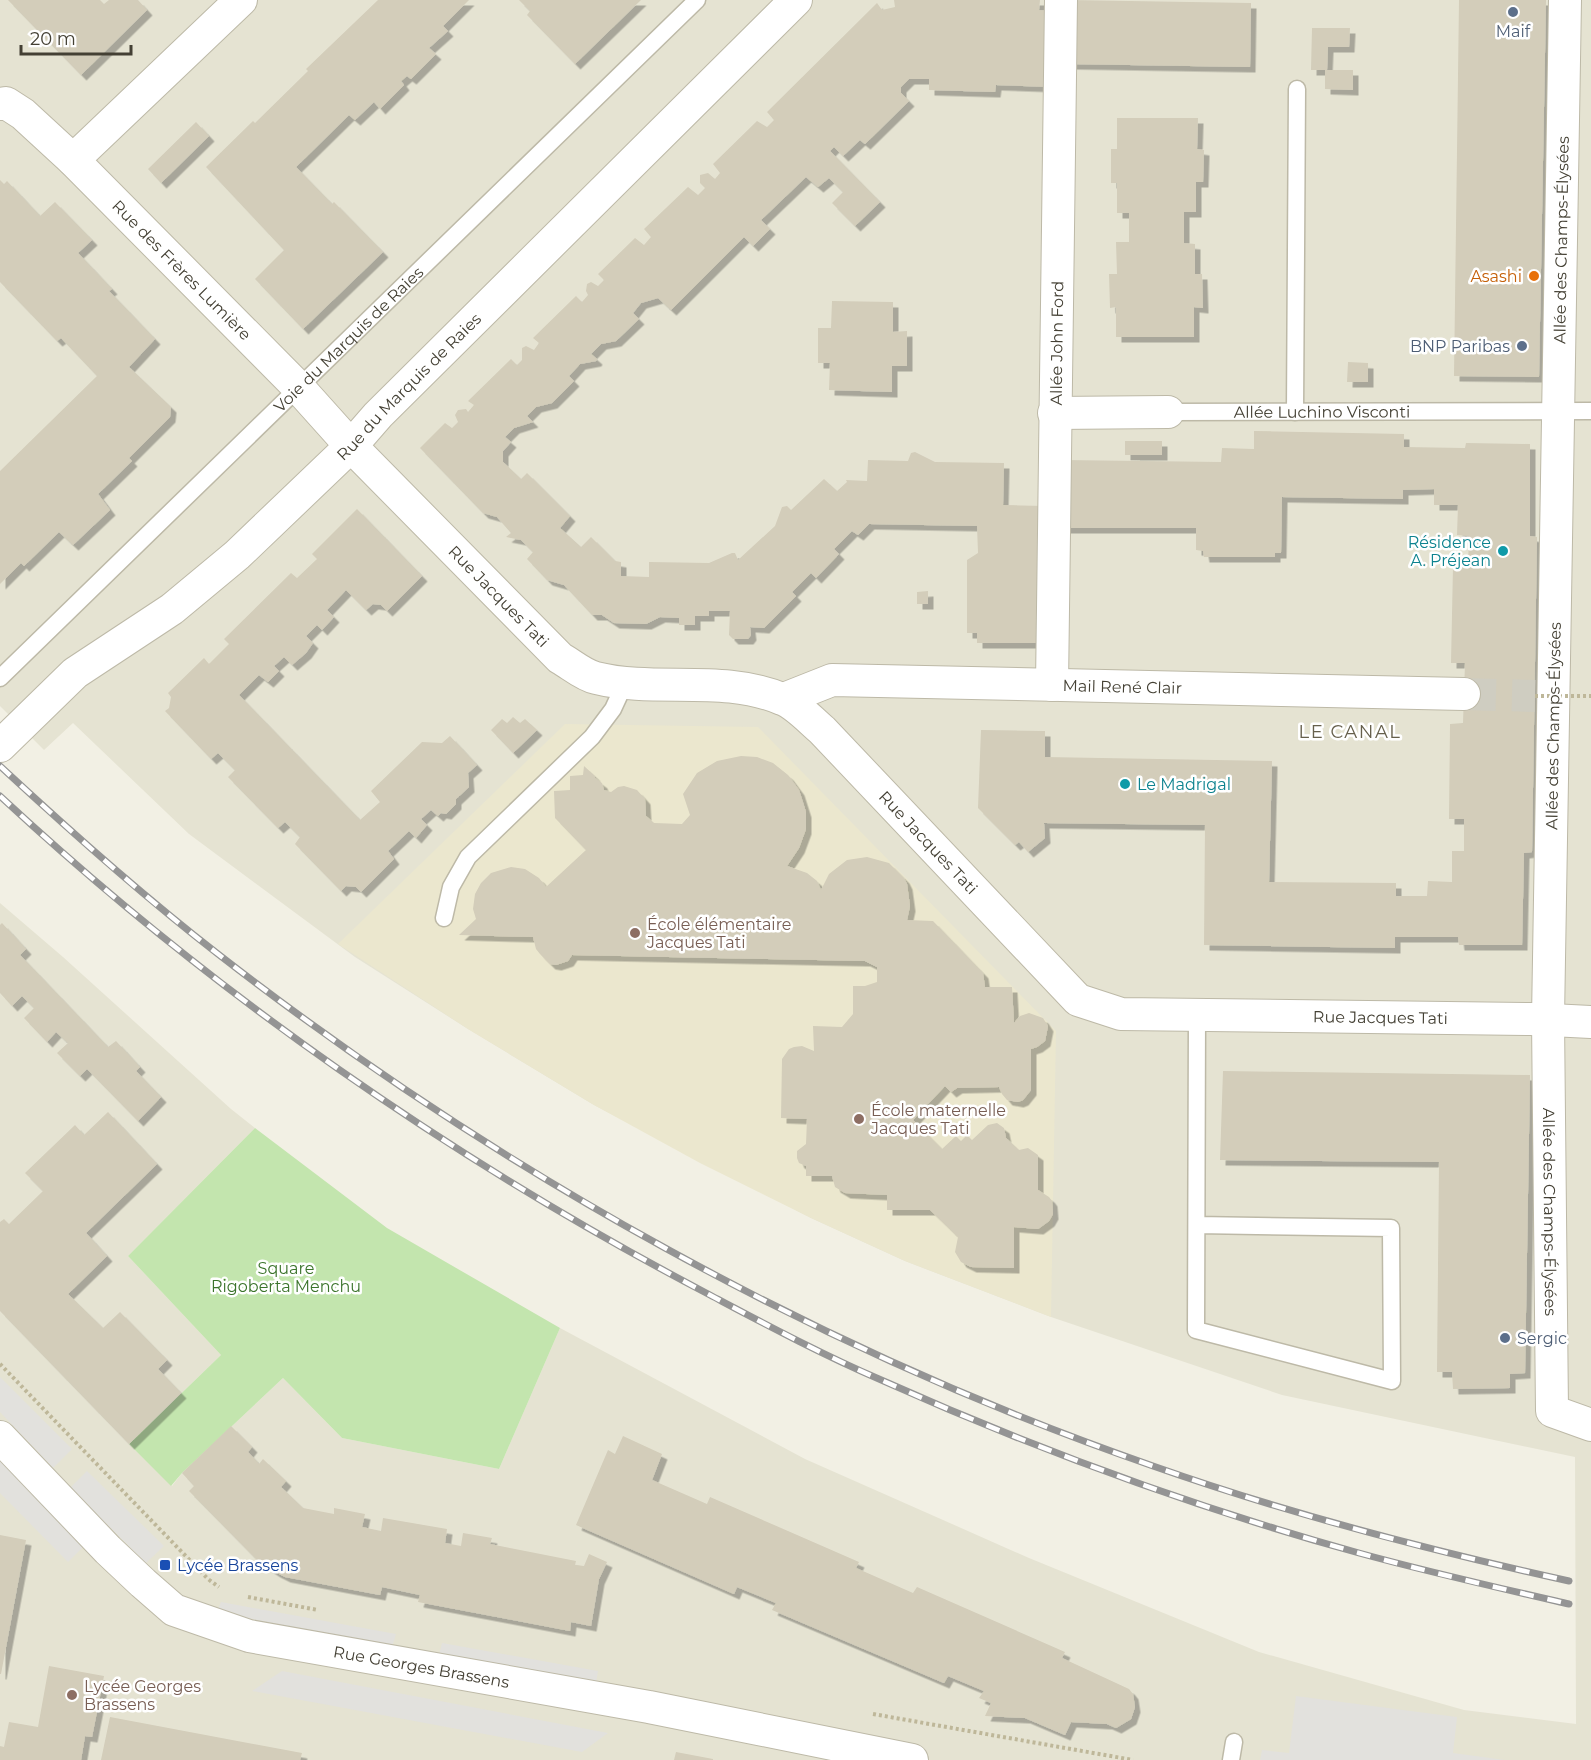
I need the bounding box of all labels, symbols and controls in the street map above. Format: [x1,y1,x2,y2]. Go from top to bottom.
marker: Maif [1506,5,1520,19]
scale bar [21,18,130,56]
place label: Maif [1496,22,1531,41]
text: 20 m [30,28,76,50]
street label: Allée des Champs-Élysées [1550,136,1573,344]
street label: Rue des Frères Lumière [108,196,255,344]
street label: Voie du Marquis de Raies [270,263,427,416]
place label: Asashi [1470,267,1522,286]
marker: Asashi [1527,269,1541,283]
street label: Allée John Ford [1047,281,1067,405]
street label: Rue du Marquis de Raies [333,309,485,465]
place label: BNP Paribas [1410,337,1510,356]
marker: BNP Paribas [1515,339,1529,353]
street label: Allée Luchino Visconti [1234,402,1410,422]
place label: Résidence A. Préjean [1408,533,1491,570]
street label: Rue Jacques Tati [445,542,553,651]
marker: Résidence A. Préjean [1496,544,1510,558]
street label: Allée des Champs-Élysées [1542,622,1565,830]
street label: Mail René Clair [1062,676,1182,698]
district label: LE CANAL [1299,721,1401,743]
place label: Le Madrigal [1137,775,1231,794]
marker: Le Madrigal [1118,777,1132,791]
street label: Rue Jacques Tati [875,787,981,898]
place label: École élémentaire Jacques Tati [646,915,792,952]
marker: École élémentaire Jacques Tati [628,926,642,940]
street label: Rue Jacques Tati [1313,1007,1448,1028]
place label: École maternelle Jacques Tati [870,1101,1006,1138]
street label: Allée des Champs-Élysées [1539,1108,1560,1316]
marker: École maternelle Jacques Tati [852,1112,866,1126]
park label: Square Rigoberta Menchu [211,1259,361,1296]
place label: Sergic [1517,1329,1567,1348]
marker: Sergic [1498,1331,1512,1345]
place label: Lycée Brassens [177,1556,299,1575]
marker: Lycée Brassens [158,1558,172,1572]
street label: Rue Georges Brassens [332,1642,511,1692]
place label: Lycée Georges Brassens [84,1677,201,1714]
marker: Lycée Georges Brassens [65,1688,79,1702]

